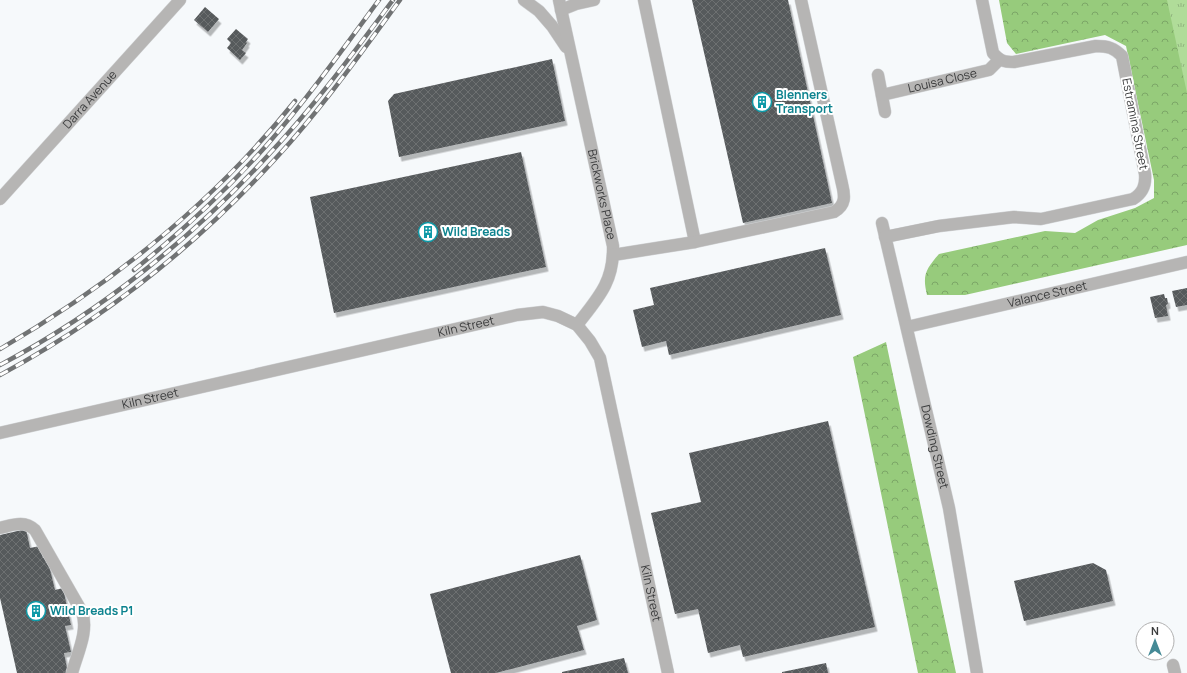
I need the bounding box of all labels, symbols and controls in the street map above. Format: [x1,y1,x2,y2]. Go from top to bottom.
street label: Louisa Close [906,64,978,97]
street label: Darra Avenue [59,66,120,132]
street label: Estramina Street [1118,77,1153,171]
place label: Blenners Transport [776,86,833,117]
building icon: Blenners Transport [751,91,773,113]
street label: Brickworks Place [584,147,620,241]
building icon: Wild Breads [417,221,439,243]
place label: Wild Breads [442,223,511,240]
street label: Valance Street [1006,276,1089,311]
street label: Kiln Street [436,311,496,341]
street label: Kiln Street [120,384,180,413]
street label: Dowding Street [917,403,953,491]
street label: Kiln Street [637,563,666,623]
building icon: Wild Breads P1 [25,600,47,622]
place label: Wild Breads P1 [50,602,133,619]
north arrow [1135,621,1175,661]
text: N [1151,623,1159,638]

